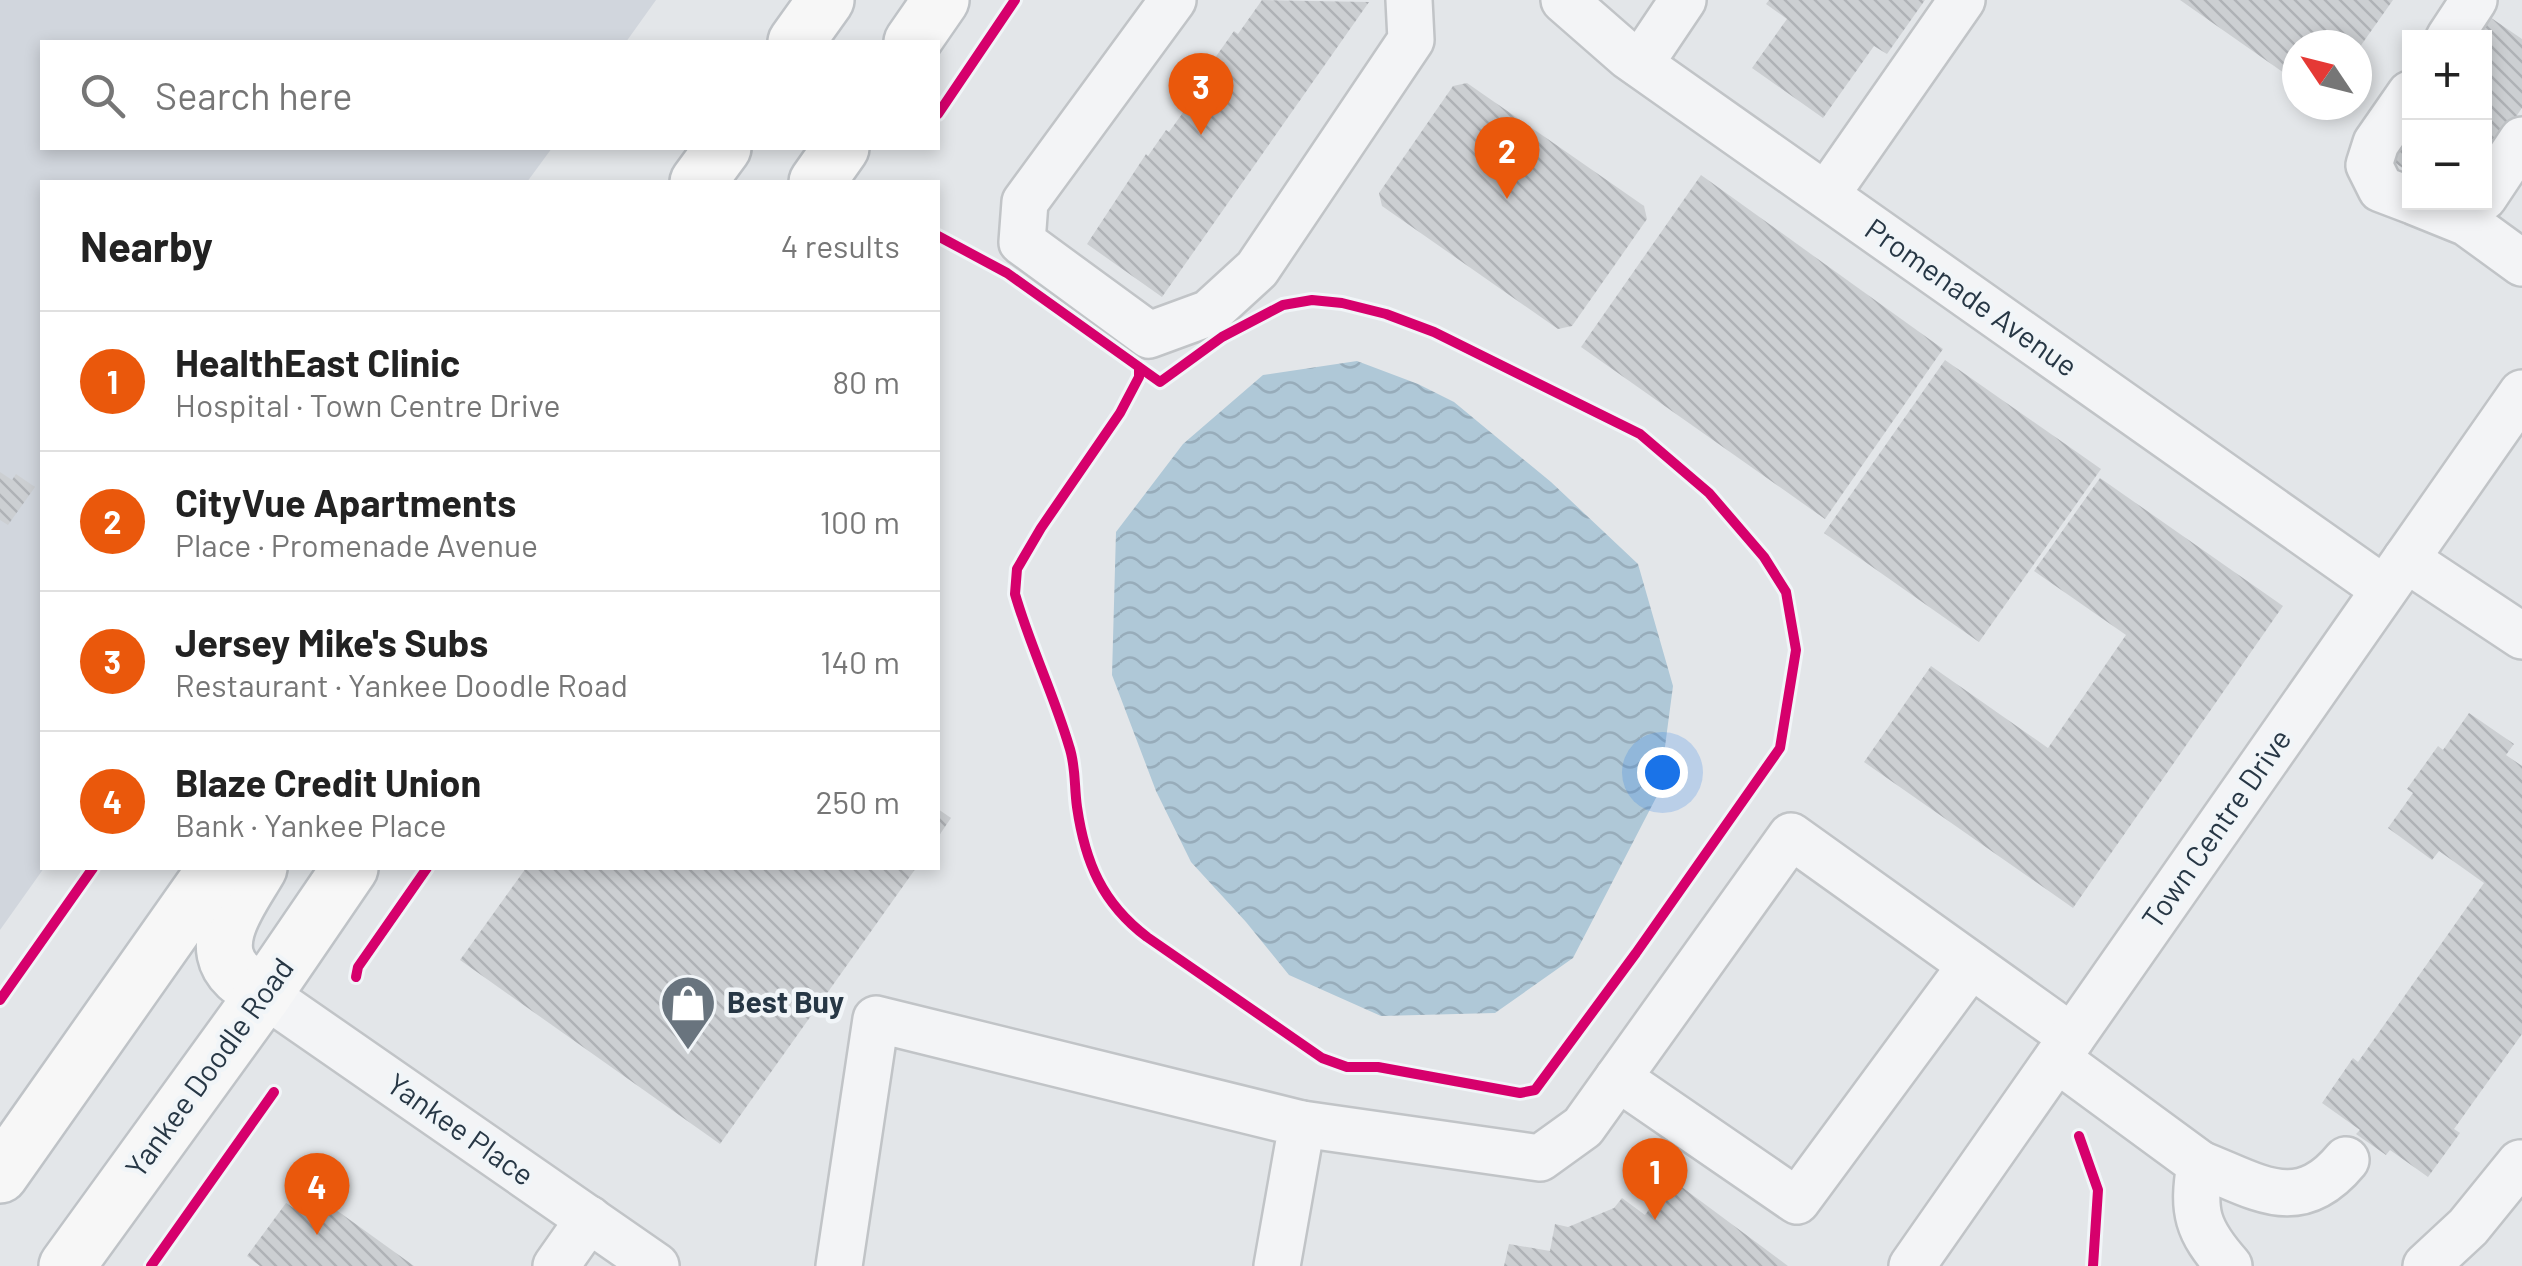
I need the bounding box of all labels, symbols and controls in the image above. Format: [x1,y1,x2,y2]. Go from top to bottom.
north arrow [2282,30,2372,120]
map controls [2402,30,2492,210]
button: + [2402,30,2492,120]
search box [40,40,940,150]
pin: 3 [1168,52,1234,135]
icon: search [75,68,130,123]
text: Search here [155,72,353,118]
pin: 2 [1474,116,1540,199]
button: − [2402,120,2492,210]
street label: Promenade Avenue [1859,210,2085,383]
text: Nearby [80,220,213,270]
text: 4 results [781,226,900,264]
text: HealthEast Clinic [175,339,460,385]
text: 1 [107,362,118,400]
text: 80 m [832,362,900,400]
text: Hospital · Town Centre Drive [175,385,561,423]
text: CityVue Apartments [175,479,516,525]
text: 2 [104,502,121,540]
text: 100 m [820,502,900,540]
text: Place · Promenade Avenue [175,525,538,563]
text: Jersey Mike's Subs [175,619,488,665]
text: 3 [104,642,121,680]
text: 140 m [820,642,900,680]
text: Restaurant · Yankee Doodle Road [175,665,628,703]
street label: Town Centre Drive [2133,721,2298,935]
your location [1637,747,1688,798]
text: Blaze Credit Union [175,759,481,805]
text: 4 [103,782,122,820]
text: 250 m [815,782,900,820]
text: Bank · Yankee Place [175,805,446,843]
street label: Yankee Doodle Road [117,950,300,1184]
shop icon: Best Buy [658,973,718,1052]
place label: Best Buy [727,983,844,1019]
street label: Yankee Place [381,1065,542,1192]
pin: 1 [1622,1138,1688,1220]
pin: 4 [284,1152,350,1235]

